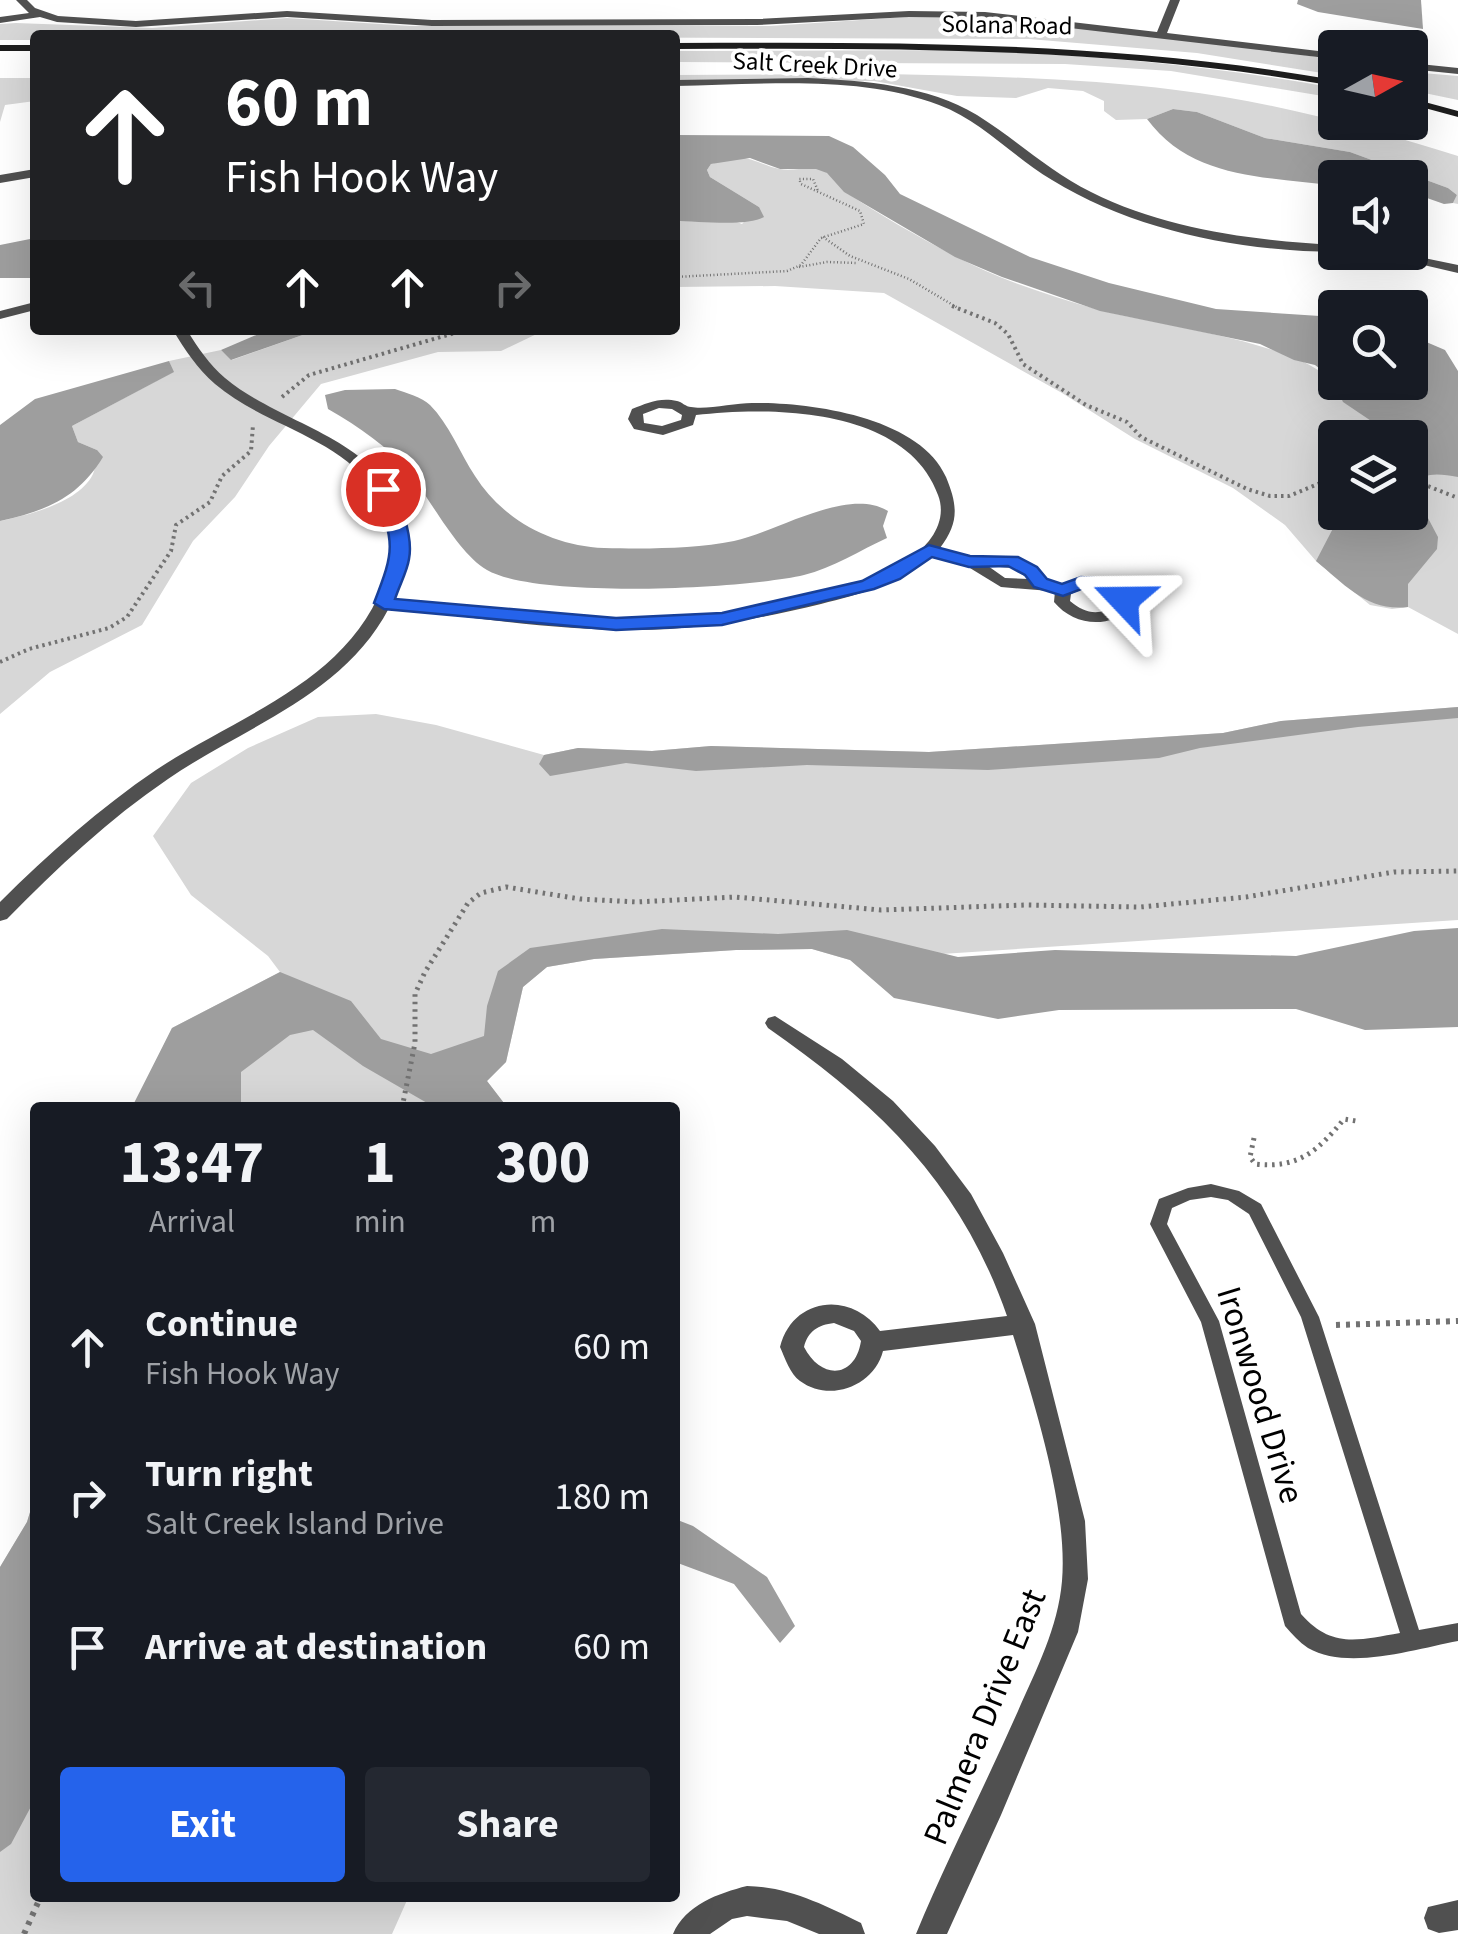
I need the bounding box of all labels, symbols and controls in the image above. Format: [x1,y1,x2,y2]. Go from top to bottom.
street label: Solana Road [941,6,1073,44]
north arrow [1318,30,1428,140]
map controls [1318,30,1428,530]
street label: Salt Creek Drive [732,43,898,87]
text: 60 m [225,53,373,153]
icon: ahead [60,70,190,200]
text: Fish Hook Way [225,146,498,210]
button: sound [1318,160,1428,270]
icon: left [170,260,225,315]
icon: ahead [275,260,330,315]
icon: ahead [380,260,435,315]
icon: right [485,260,540,315]
button: search [1318,290,1428,400]
button: layers [1318,420,1428,530]
pin [341,447,426,532]
icon: arrive [356,462,411,517]
position arrow [1072,548,1176,652]
text: 13:47 [120,1121,264,1206]
text: 1 [364,1121,396,1206]
text: 300 [495,1121,590,1206]
text: Arrival [149,1199,235,1245]
text: min [354,1199,406,1245]
text: m [530,1199,556,1245]
street label: Ironwood Drive [1203,1280,1317,1510]
text: Continue [145,1297,298,1351]
icon: ahead [60,1320,115,1375]
text: 60 m [573,1320,650,1374]
text: Fish Hook Way [145,1351,339,1397]
text: Turn right [145,1447,313,1501]
icon: right [60,1470,115,1525]
text: 180 m [554,1470,650,1524]
text: Salt Creek Island Drive [145,1501,444,1547]
street label: Palmera Drive East [911,1581,1059,1852]
icon: arrive [60,1620,115,1675]
text: Arrive at destination [145,1620,487,1674]
text: 60 m [573,1620,650,1674]
button: Exit [60,1767,345,1882]
button: Share [365,1767,650,1882]

